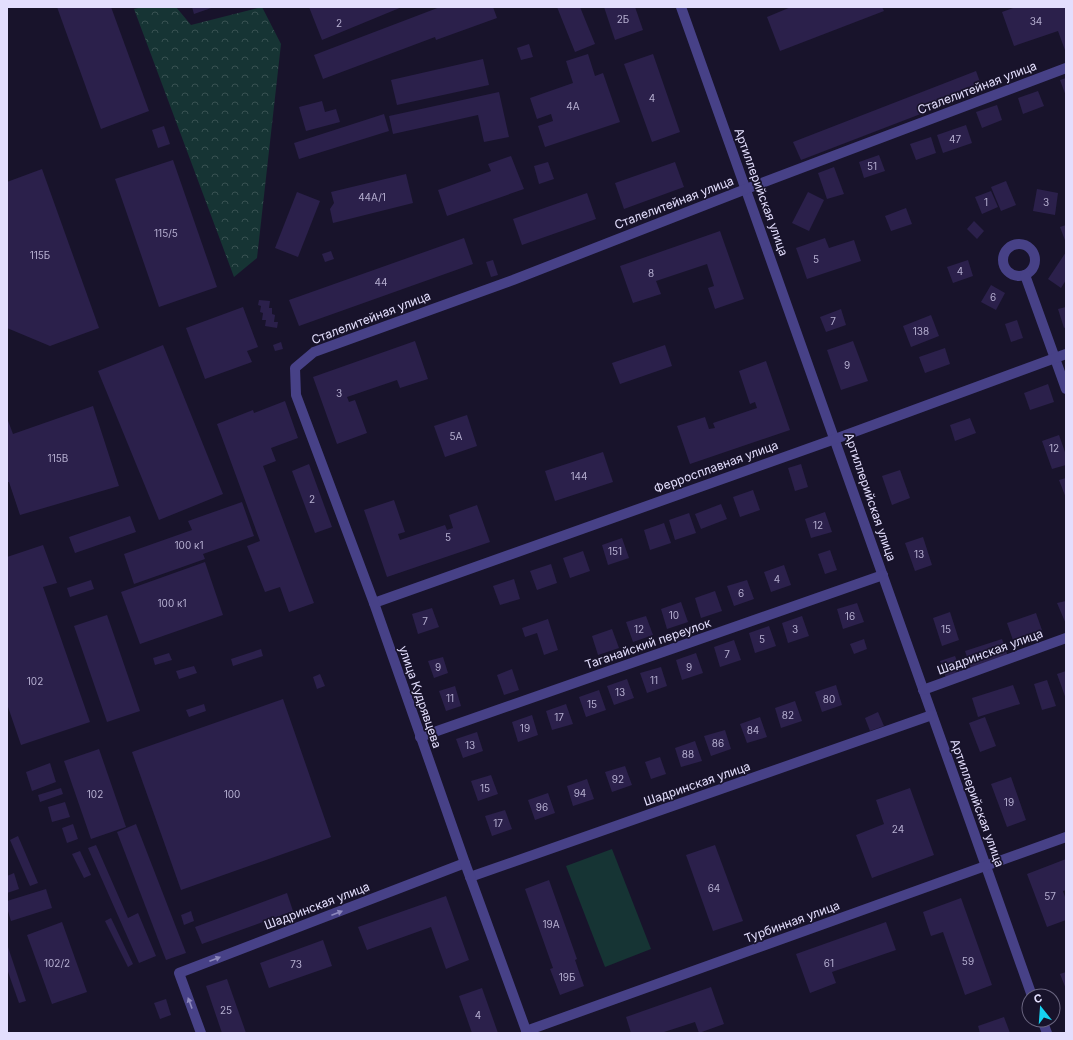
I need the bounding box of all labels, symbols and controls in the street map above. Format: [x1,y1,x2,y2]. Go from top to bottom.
house number: 2Б [617,13,629,25]
house number: 34 [1030,15,1042,27]
house number: 2 [336,17,342,29]
street label: Сталелитейная улица [915,58,1039,117]
house number: 4 [649,92,655,104]
house number: 4А [566,100,580,112]
street label: Артиллерийская улица [731,126,792,258]
house number: 47 [949,133,961,145]
house number: 51 [867,160,877,172]
street label: Сталелитейная улица [612,173,736,232]
house number: 44А/1 [358,191,386,203]
house number: 1 [984,196,988,208]
house number: 3 [1043,196,1049,208]
house number: 115/5 [154,227,178,239]
house number: 115Б [30,249,50,261]
house number: 5 [813,253,819,265]
house number: 4 [957,265,963,277]
house number: 8 [648,267,654,279]
house number: 44 [375,276,387,288]
street label: Сталелитейная улица [309,288,433,347]
house number: 6 [990,291,996,303]
house number: 7 [830,315,836,327]
house number: 138 [913,325,929,337]
house number: 9 [844,359,850,371]
house number: 3 [336,387,342,399]
house number: 5А [450,430,463,442]
street label: Артиллерийская улица [841,431,900,563]
street label: Ферросплавная улица [652,437,780,496]
house number: 12 [1049,442,1059,454]
house number: 115В [48,452,68,464]
house number: 144 [571,470,588,482]
house number: 2 [309,493,315,505]
house number: 12 [813,519,823,531]
house number: 5 [445,531,451,543]
house number: 100 к1 [175,539,203,551]
house number: 151 [608,545,622,557]
house number: 13 [914,548,924,560]
house number: 4 [774,573,780,585]
house number: 6 [738,587,744,599]
house number: 100 к1 [158,597,186,609]
house number: 10 [669,609,679,621]
house number: 16 [845,610,855,622]
house number: 7 [422,615,428,627]
street label: Таганайский переулок [583,615,713,672]
house number: 12 [634,623,644,635]
house number: 3 [792,623,798,635]
house number: 15 [941,623,951,635]
street label: Шадринская улица [935,625,1045,678]
house number: 5 [759,633,765,645]
street label: улица Кудрявцева [396,644,445,750]
house number: 7 [724,648,730,660]
house number: 9 [435,661,441,673]
house number: 9 [686,661,692,673]
house number: 11 [650,674,658,686]
house number: 102 [27,675,43,687]
house number: 13 [615,686,625,698]
house number: 11 [446,692,454,704]
house number: 80 [823,693,835,705]
house number: 15 [587,698,597,710]
house number: 82 [782,709,794,721]
house number: 17 [554,711,564,723]
house number: 19 [520,722,530,734]
house number: 84 [747,724,759,736]
house number: 86 [712,737,724,749]
street label: Артиллерийская улица [947,737,1008,869]
house number: 13 [465,739,475,751]
house number: 88 [682,748,694,760]
street label: Шадринская улица [642,758,752,809]
house number: 92 [612,773,624,785]
house number: 15 [480,782,490,794]
house number: 94 [574,787,586,799]
house number: 102 [87,788,103,800]
house number: 100 [224,788,240,800]
house number: 19 [1004,796,1014,808]
house number: 96 [536,801,548,813]
house number: 17 [493,817,503,829]
house number: 24 [892,823,904,835]
street label: Шадринская улица [262,879,372,933]
house number: 64 [708,882,720,894]
house number: 57 [1044,890,1056,902]
street label: Турбинная улица [742,897,842,946]
one-way arrow [331,909,343,915]
house number: 19А [542,918,560,930]
house number: 59 [962,955,974,967]
one-way arrow [210,956,222,962]
house number: 102/2 [44,957,70,969]
house number: 61 [824,957,834,969]
house number: 73 [290,958,302,970]
house number: 19Б [559,971,575,983]
north arrow [1021,988,1061,1028]
text: С [1032,991,1044,1006]
one-way arrow [187,997,193,1009]
house number: 25 [220,1004,232,1016]
house number: 4 [475,1009,481,1021]

